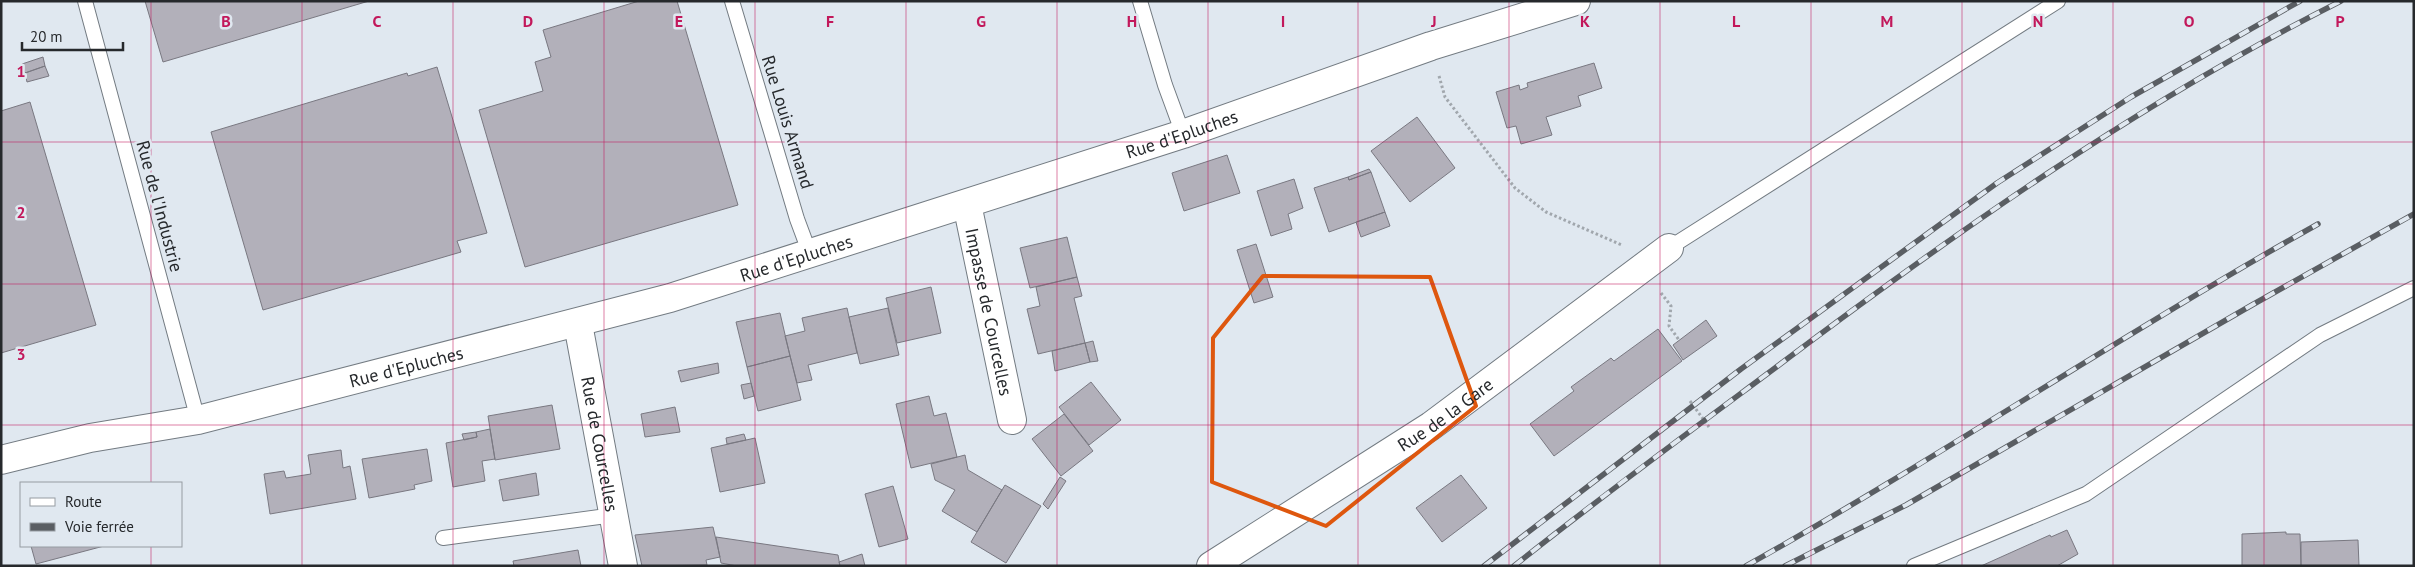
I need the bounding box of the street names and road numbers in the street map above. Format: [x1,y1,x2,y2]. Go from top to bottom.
street label: Rue Louis Armand [757,53,819,191]
street label: Rue d'Epluches [1123,104,1241,163]
street label: Rue de l'Industrie [131,138,189,274]
street label: Impasse de Courcelles [961,226,1018,398]
street label: Rue d'Epluches [737,229,855,286]
street label: Rue d'Epluches [347,340,465,392]
street label: Rue de la Gare [1393,372,1497,456]
street label: Rue de Courcelles [576,374,624,513]

